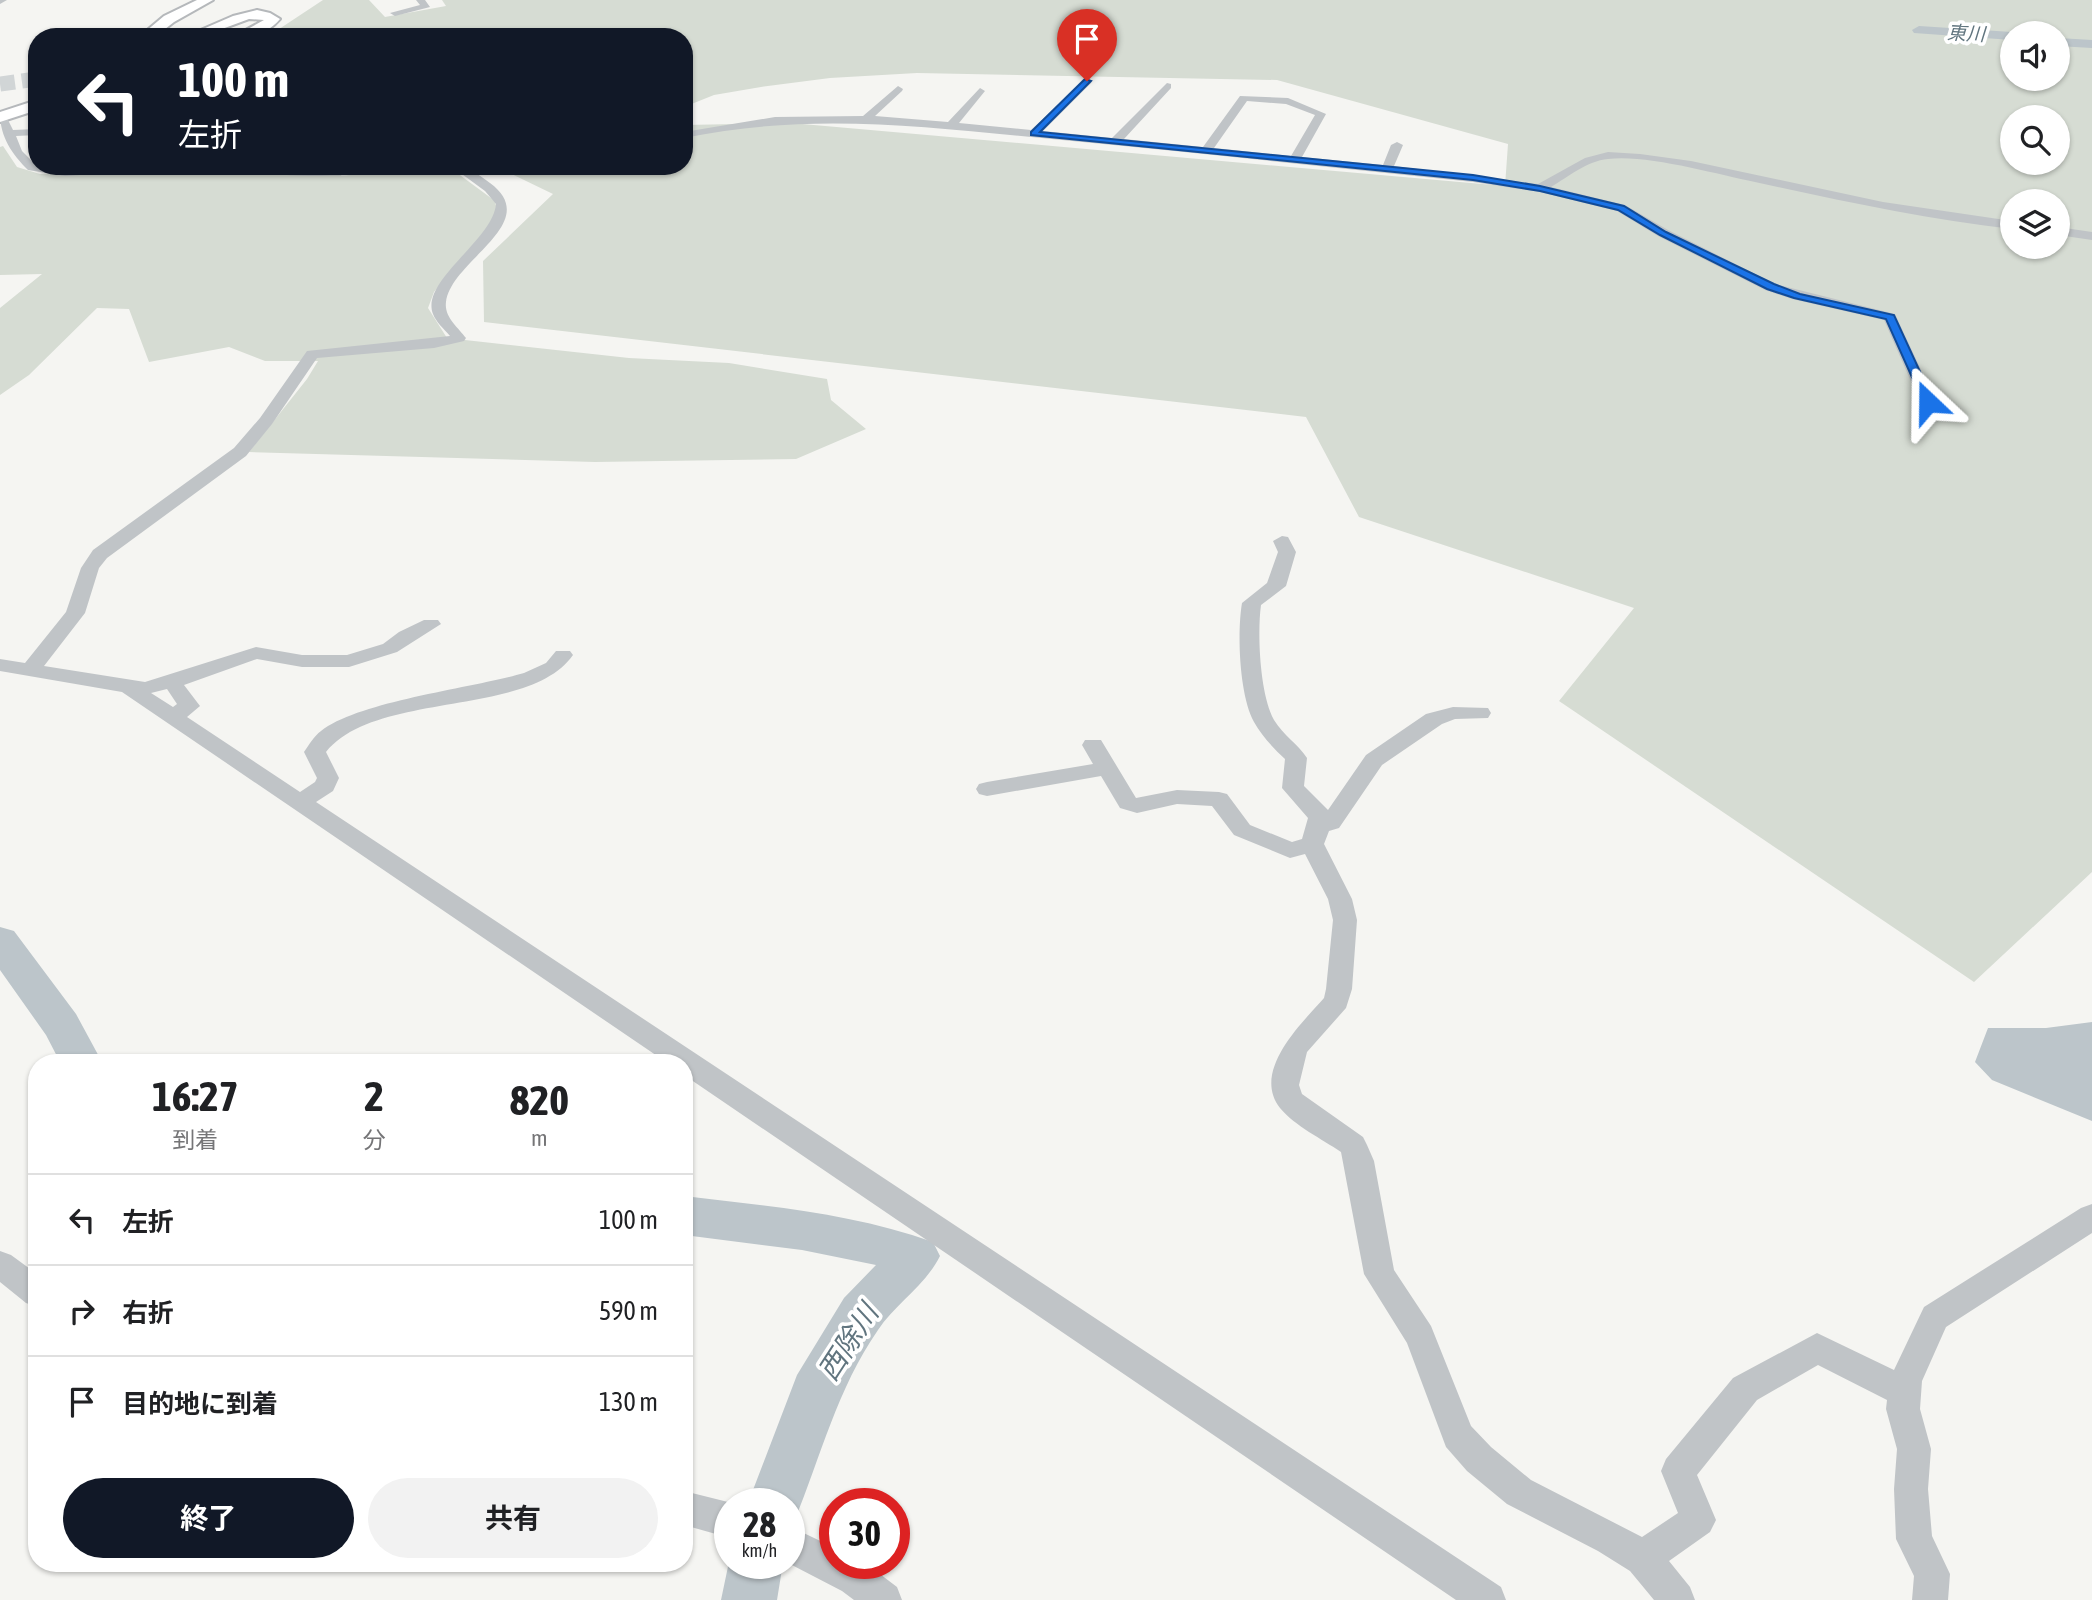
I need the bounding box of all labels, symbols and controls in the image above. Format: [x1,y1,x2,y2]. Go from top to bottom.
pin [1057,9,1117,81]
icon: arrive [1068,20,1106,58]
water label: 東川 [1946,21,1988,45]
map controls [2000,21,2070,259]
button: sound [2000,21,2070,91]
text: 100 m [178,51,289,107]
icon: left [63,56,154,147]
button: search [2000,105,2070,175]
text: 左折 [178,116,242,153]
button: layers [2000,189,2070,259]
position arrow [1891,365,1965,439]
text: 16:27 [152,1072,239,1120]
text: 2 [364,1072,384,1120]
text: 820 [510,1076,569,1124]
text: m [531,1125,548,1151]
text: 到着 [172,1127,218,1153]
text: 分 [363,1127,386,1153]
icon: left [63,1201,101,1239]
text: 100 m [599,1205,658,1235]
text: 左折 [122,1207,174,1237]
icon: right [63,1292,101,1330]
text: 590 m [599,1296,658,1326]
water label: 西除川 [812,1296,886,1386]
text: 右折 [122,1298,174,1328]
icon: arrive [63,1383,101,1421]
text: 130 m [599,1387,658,1417]
text: 目的地に到着 [122,1389,278,1419]
button: 終了 [63,1478,354,1558]
button: 共有 [368,1478,658,1558]
speed limit sign: 30 [819,1488,910,1579]
text: 28 [743,1504,776,1544]
text: km/h [742,1540,777,1561]

